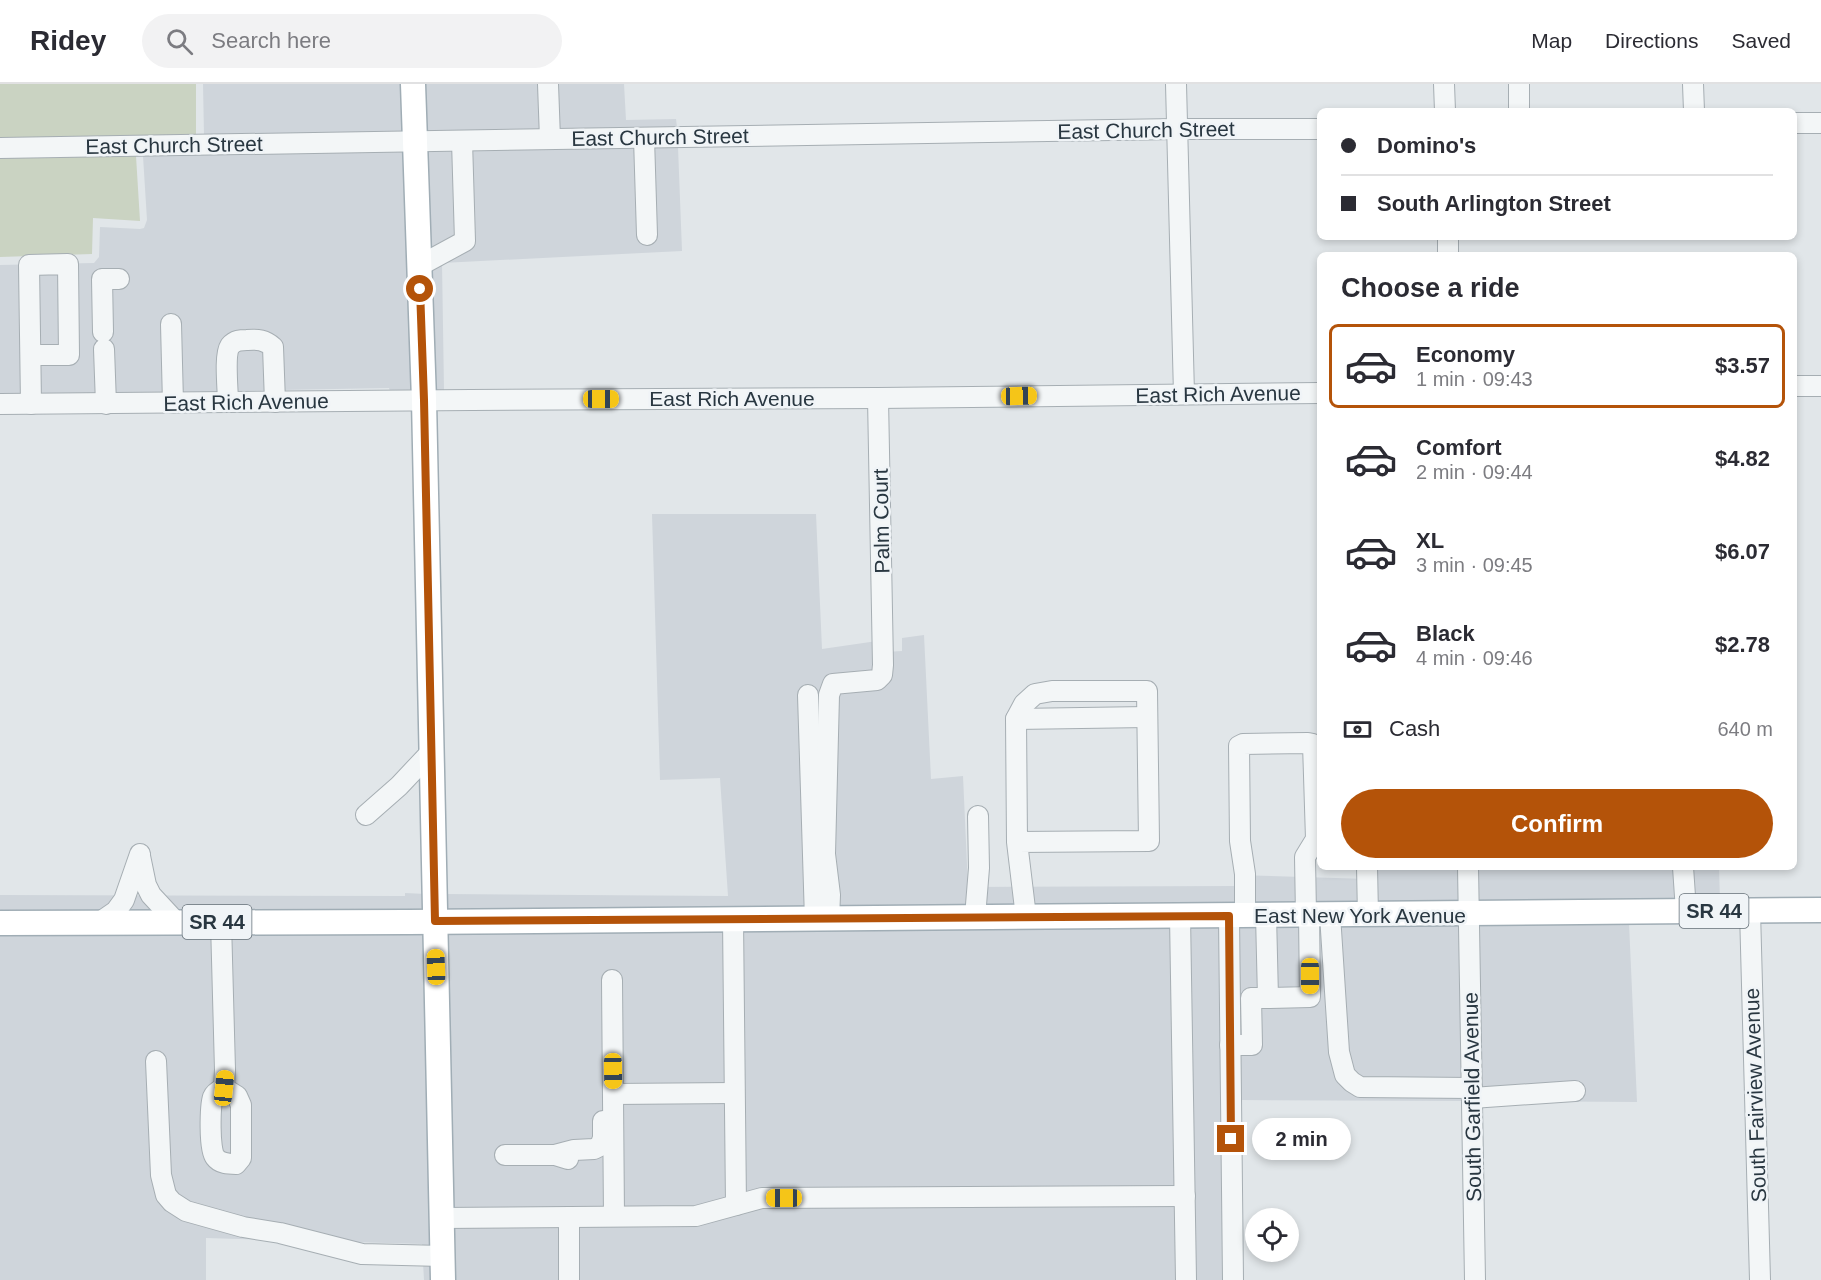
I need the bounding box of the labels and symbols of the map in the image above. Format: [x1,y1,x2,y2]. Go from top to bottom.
street label: East Church Street [1057,117,1235,143]
street label: East Church Street [571,124,749,150]
street label: East Church Street [85,132,263,158]
route start [406,275,433,302]
street label: East Rich Avenue [1135,381,1301,407]
street label: East Rich Avenue [649,387,815,410]
car [1001,387,1037,405]
street label: East Rich Avenue [163,389,329,415]
car [583,390,619,408]
street label: Palm Court [869,468,893,574]
road number: SR 44 [1680,894,1748,928]
street label: East New York Avenue [1254,904,1466,927]
road number: SR 44 [182,905,252,939]
car [426,949,446,985]
car [1301,958,1319,994]
street label: South Fairview Avenue [1740,987,1770,1203]
street label: South Garfield Avenue [1459,992,1485,1202]
car [604,1053,622,1089]
car [213,1069,235,1107]
callout: 2 min [1252,1118,1351,1160]
route end [1217,1125,1244,1152]
car [766,1189,802,1207]

